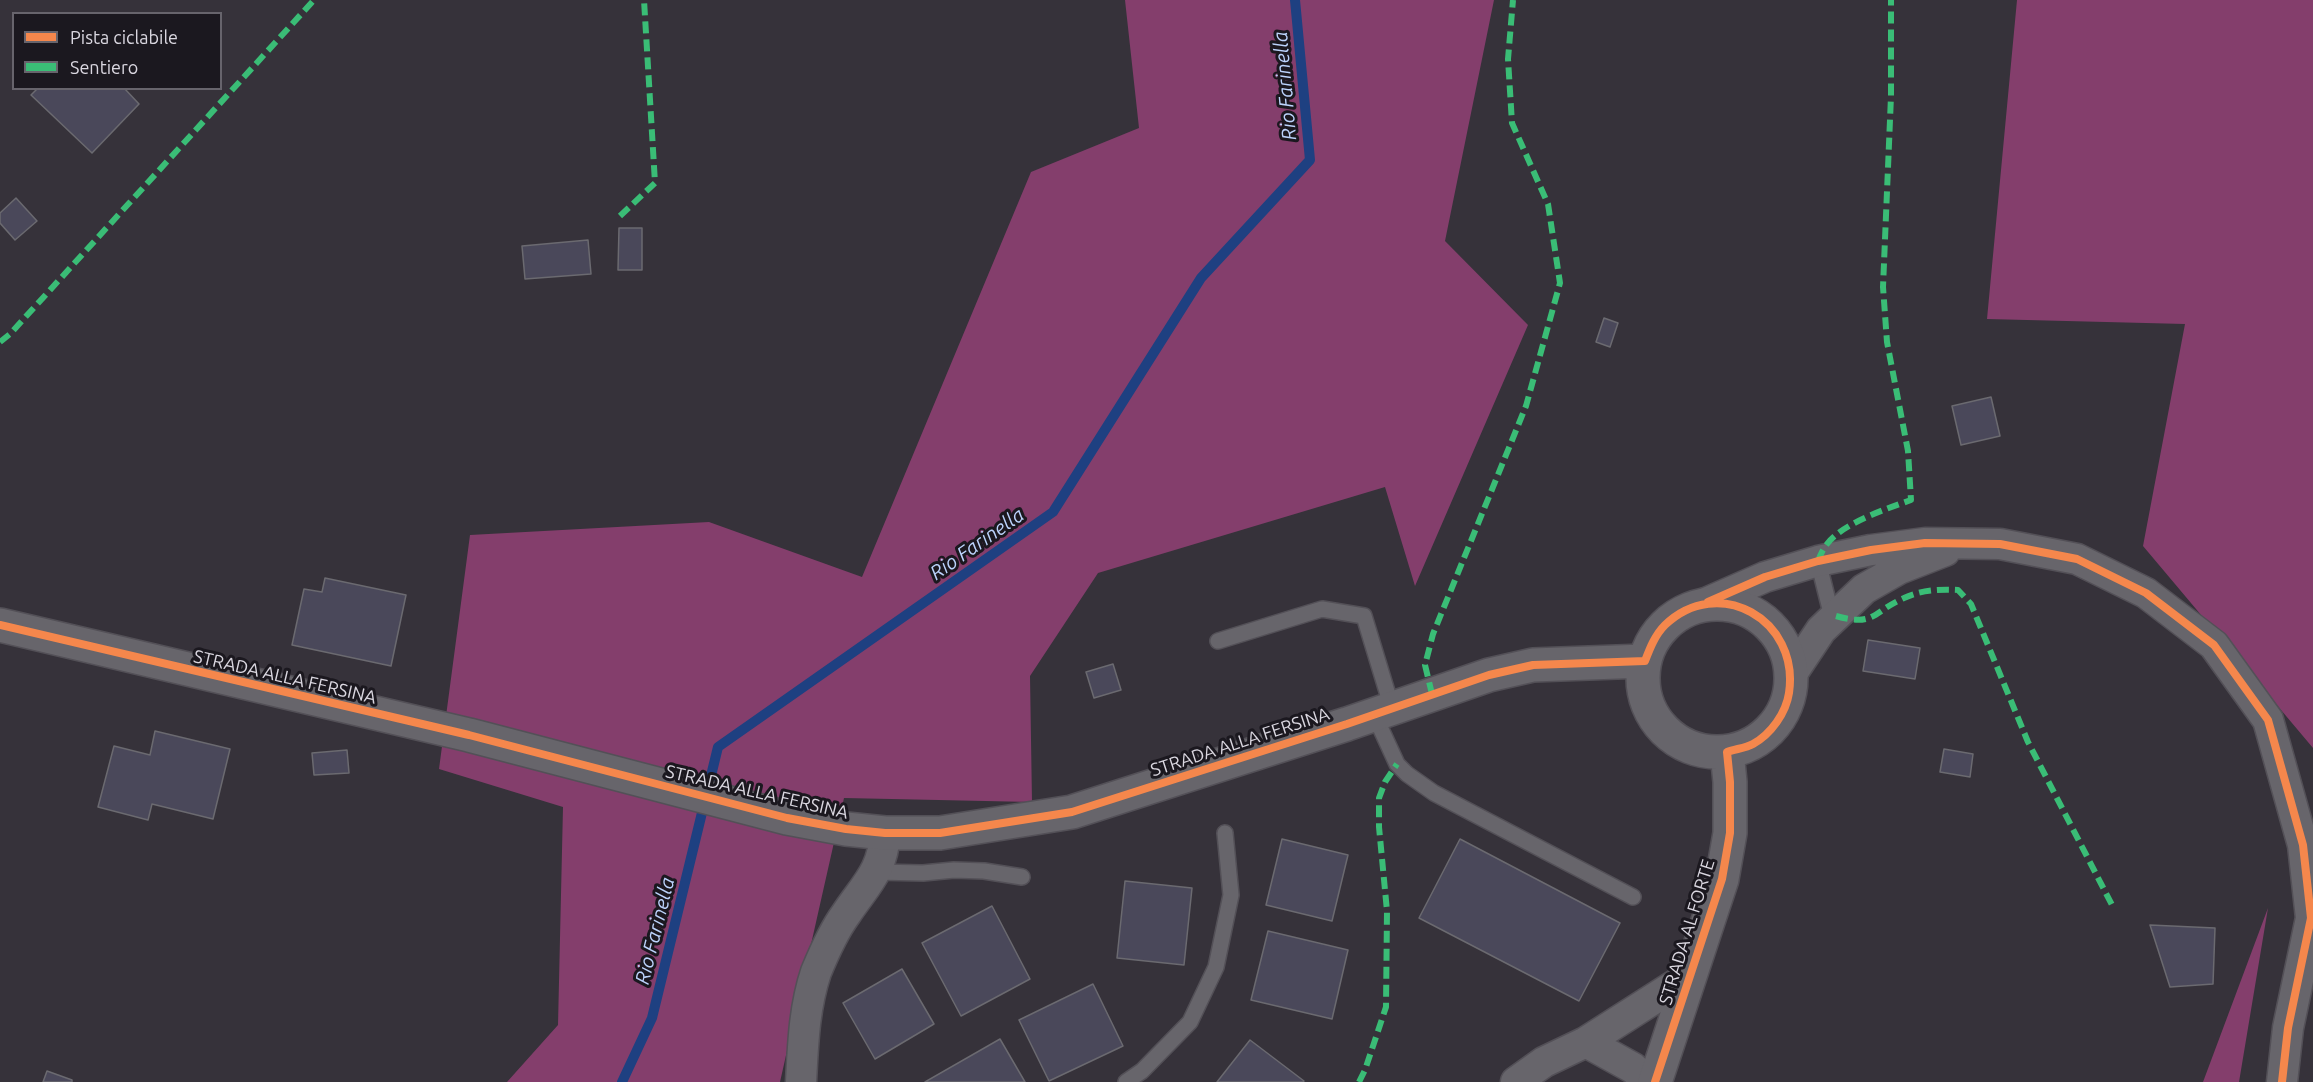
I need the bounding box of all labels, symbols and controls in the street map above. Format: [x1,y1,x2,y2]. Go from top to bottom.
legend [12,12,222,90]
text: Pista ciclabile [70,27,178,47]
water label: Rio Farinella [1268,31,1302,141]
text: Sentiero [70,57,138,77]
water label: Rio Farinella [925,503,1029,585]
street label: STRADA ALLA FERSINA [192,645,378,709]
street label: STRADA ALLA FERSINA [1148,703,1332,781]
street label: STRADA ALLA FERSINA [664,760,850,824]
street label: STRADA AL FORTE [1655,857,1719,1007]
water label: Rio Farinella [630,875,680,987]

